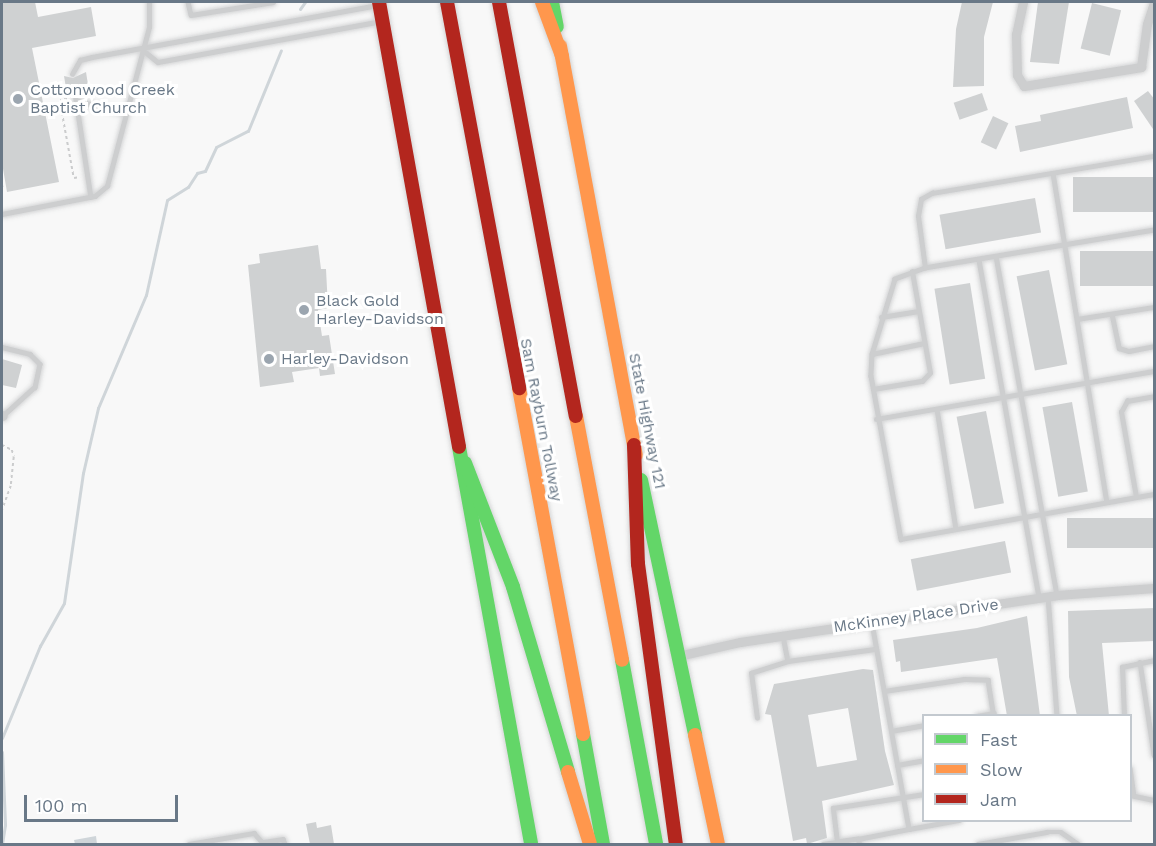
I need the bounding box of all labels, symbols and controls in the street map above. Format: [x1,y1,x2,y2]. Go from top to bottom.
place label: Cottonwood Creek Baptist Church [30,80,175,118]
marker: Cottonwood Creek Baptist Church [11,92,25,106]
place label: Black Gold Harley-Davidson [316,291,444,329]
marker: Black Gold Harley-Davidson [297,303,311,317]
street label: Sam Rayburn Tollway [516,337,566,503]
place label: Harley-Davidson [281,349,409,369]
street label: State Highway 121 [624,351,670,491]
marker: Harley-Davidson [262,352,276,366]
street label: McKinney Place Drive [832,595,1000,637]
legend [922,714,1132,822]
text: Fast [980,729,1017,750]
text: Slow [980,759,1023,780]
scale bar [27,783,182,821]
text: Jam [980,789,1017,810]
text: 100 m [35,795,88,816]

